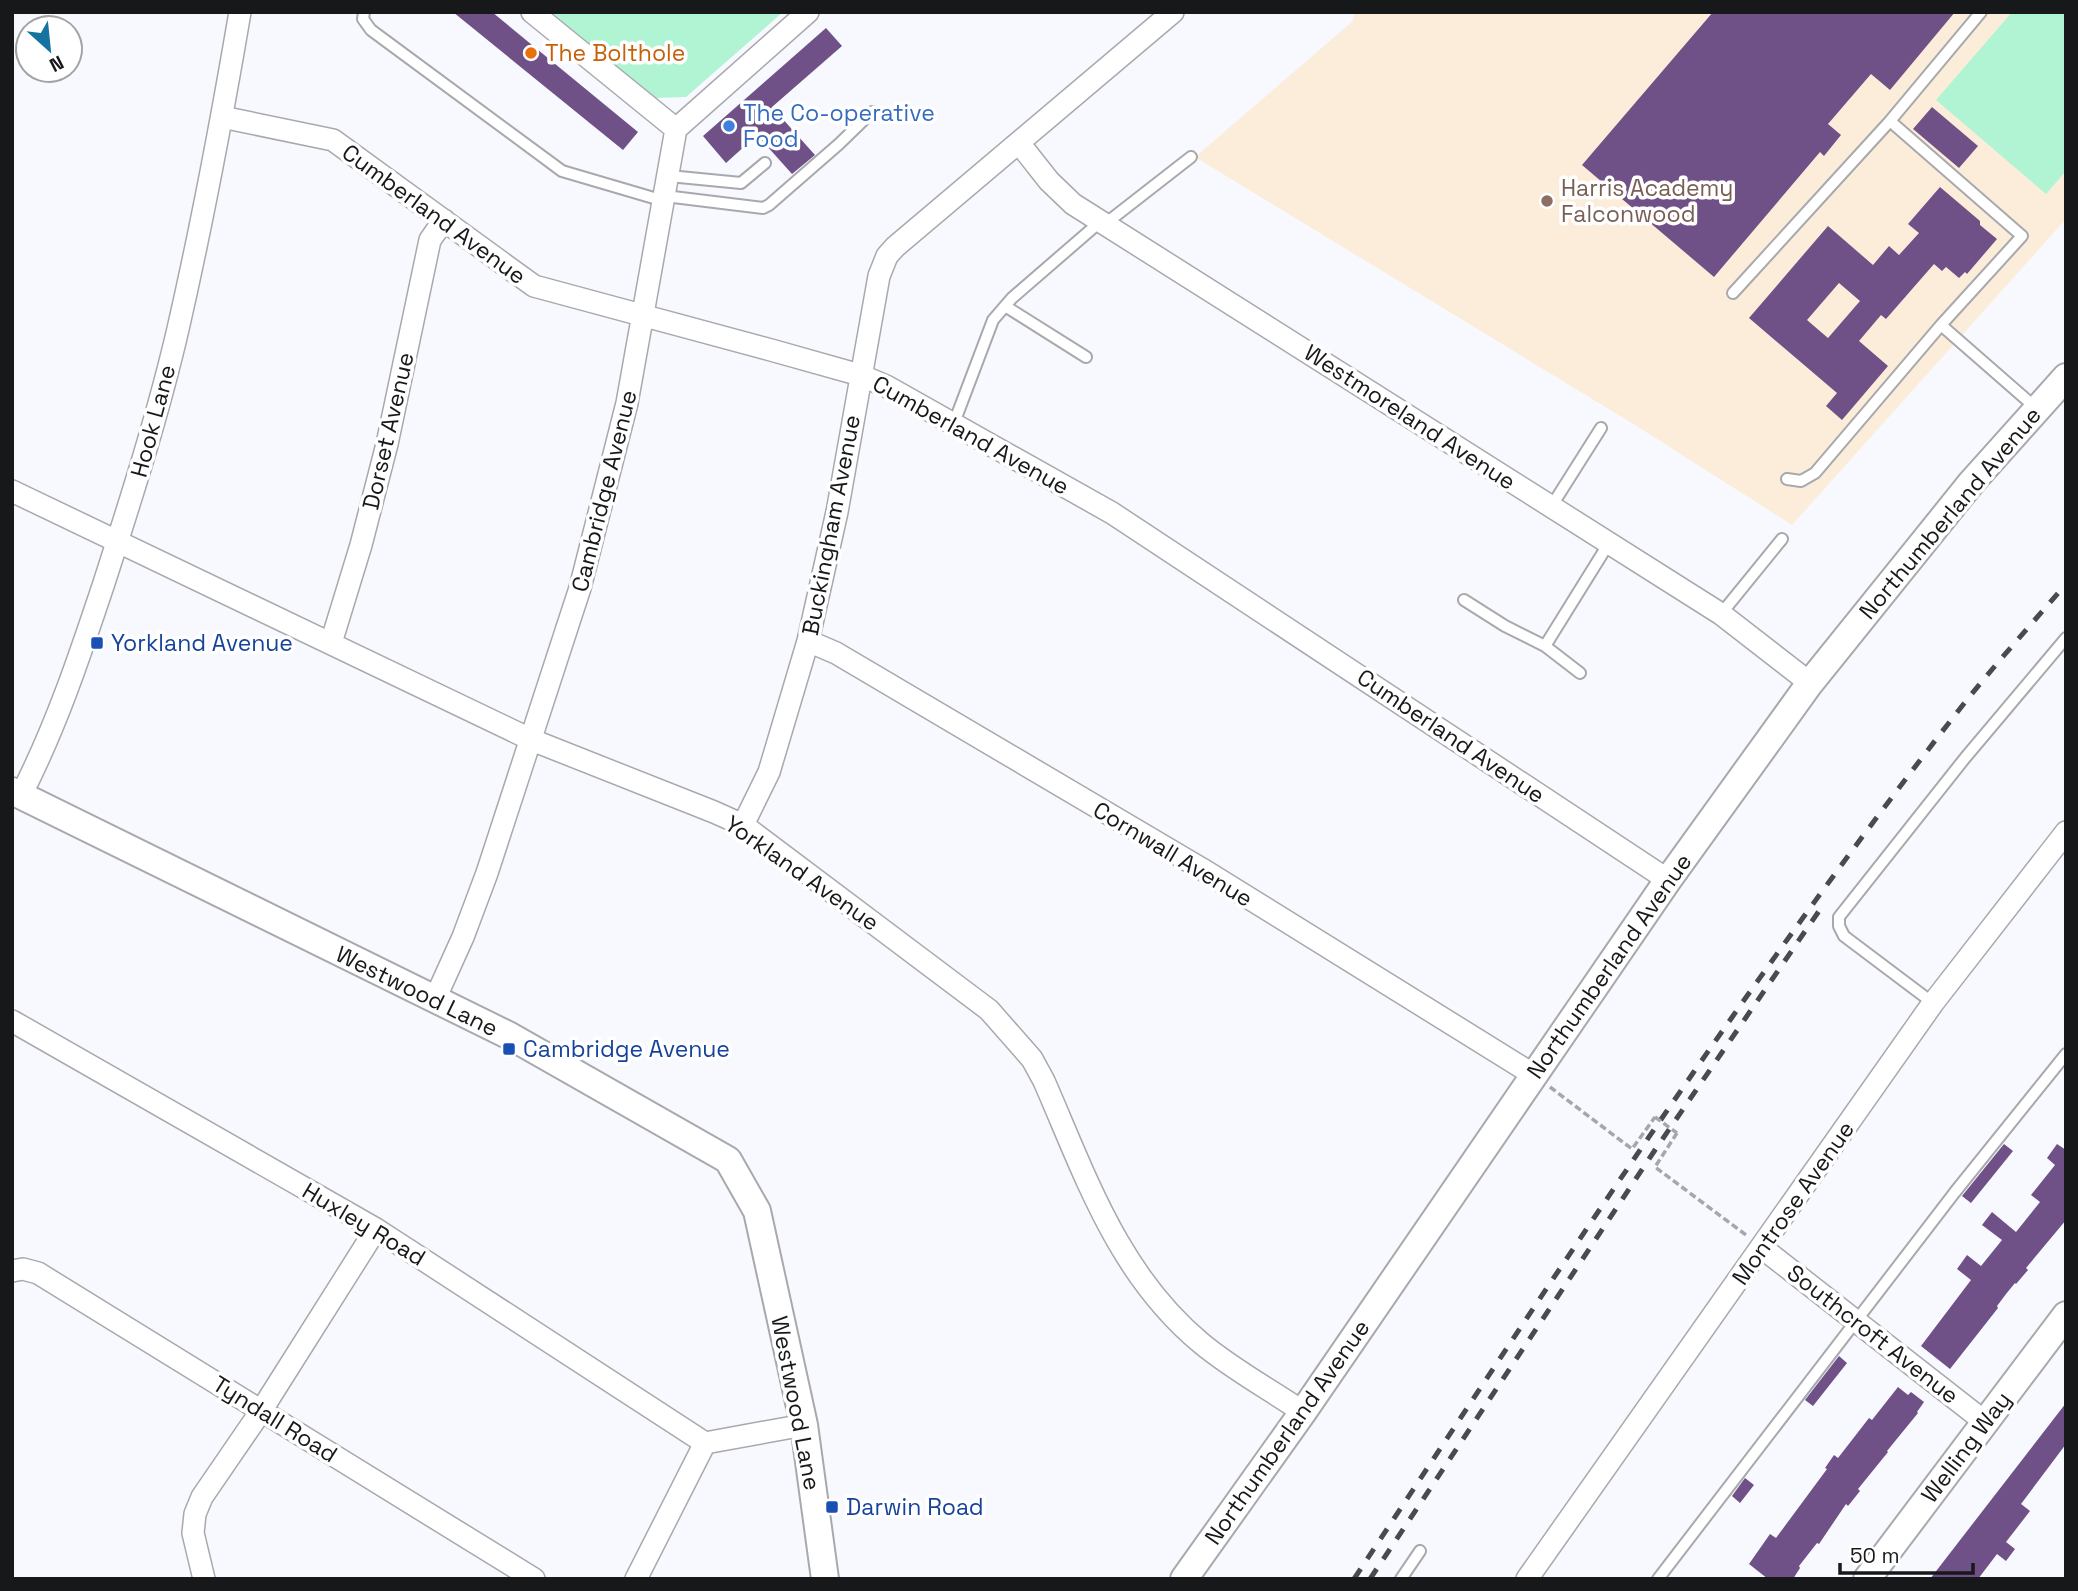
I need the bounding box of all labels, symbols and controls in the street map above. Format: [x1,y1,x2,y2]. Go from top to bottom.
north arrow [14,14,84,84]
place label: The Bolthole [545,38,685,68]
marker: The Bolthole [523,45,539,61]
text: N [45,50,68,78]
place label: The Co-operative Food [743,98,935,154]
marker: The Co-operative Food [721,118,737,134]
street label: Cumberland Avenue [336,137,532,291]
place label: Harris Academy Falconwood [1561,173,1733,229]
marker: Harris Academy Falconwood [1539,193,1555,209]
street label: Westmoreland Avenue [1299,337,1521,497]
street label: Dorset Avenue [355,349,421,513]
street label: Hook Lane [124,361,182,481]
street label: Cumberland Avenue [867,368,1075,502]
street label: Cambridge Avenue [564,387,644,595]
street label: Northumberland Avenue [1852,401,2048,625]
street label: Buckingham Avenue [795,412,867,638]
place label: Yorkland Avenue [111,628,293,658]
marker: Yorkland Avenue [89,635,105,651]
street label: Cumberland Avenue [1351,662,1551,810]
street label: Cornwall Avenue [1088,794,1258,914]
street label: Yorkland Avenue [719,809,885,937]
street label: Northumberland Avenue [1520,848,1698,1084]
street label: Westwood Lane [331,939,503,1043]
place label: Cambridge Avenue [523,1034,730,1064]
marker: Cambridge Avenue [501,1041,517,1057]
street label: Montrose Avenue [1725,1115,1861,1291]
street label: Huxley Road [297,1175,431,1273]
street label: Southcroft Avenue [1781,1258,1965,1410]
street label: Westwood Lane [764,1313,828,1493]
street label: Northumberland Avenue [1198,1314,1376,1550]
street label: Tyndall Road [207,1369,343,1469]
street label: Welling Way [1914,1385,2018,1509]
place label: Darwin Road [846,1492,984,1522]
marker: Darwin Road [824,1499,840,1515]
scale bar [1840,1532,1973,1576]
text: 50 m [1850,1542,1900,1569]

